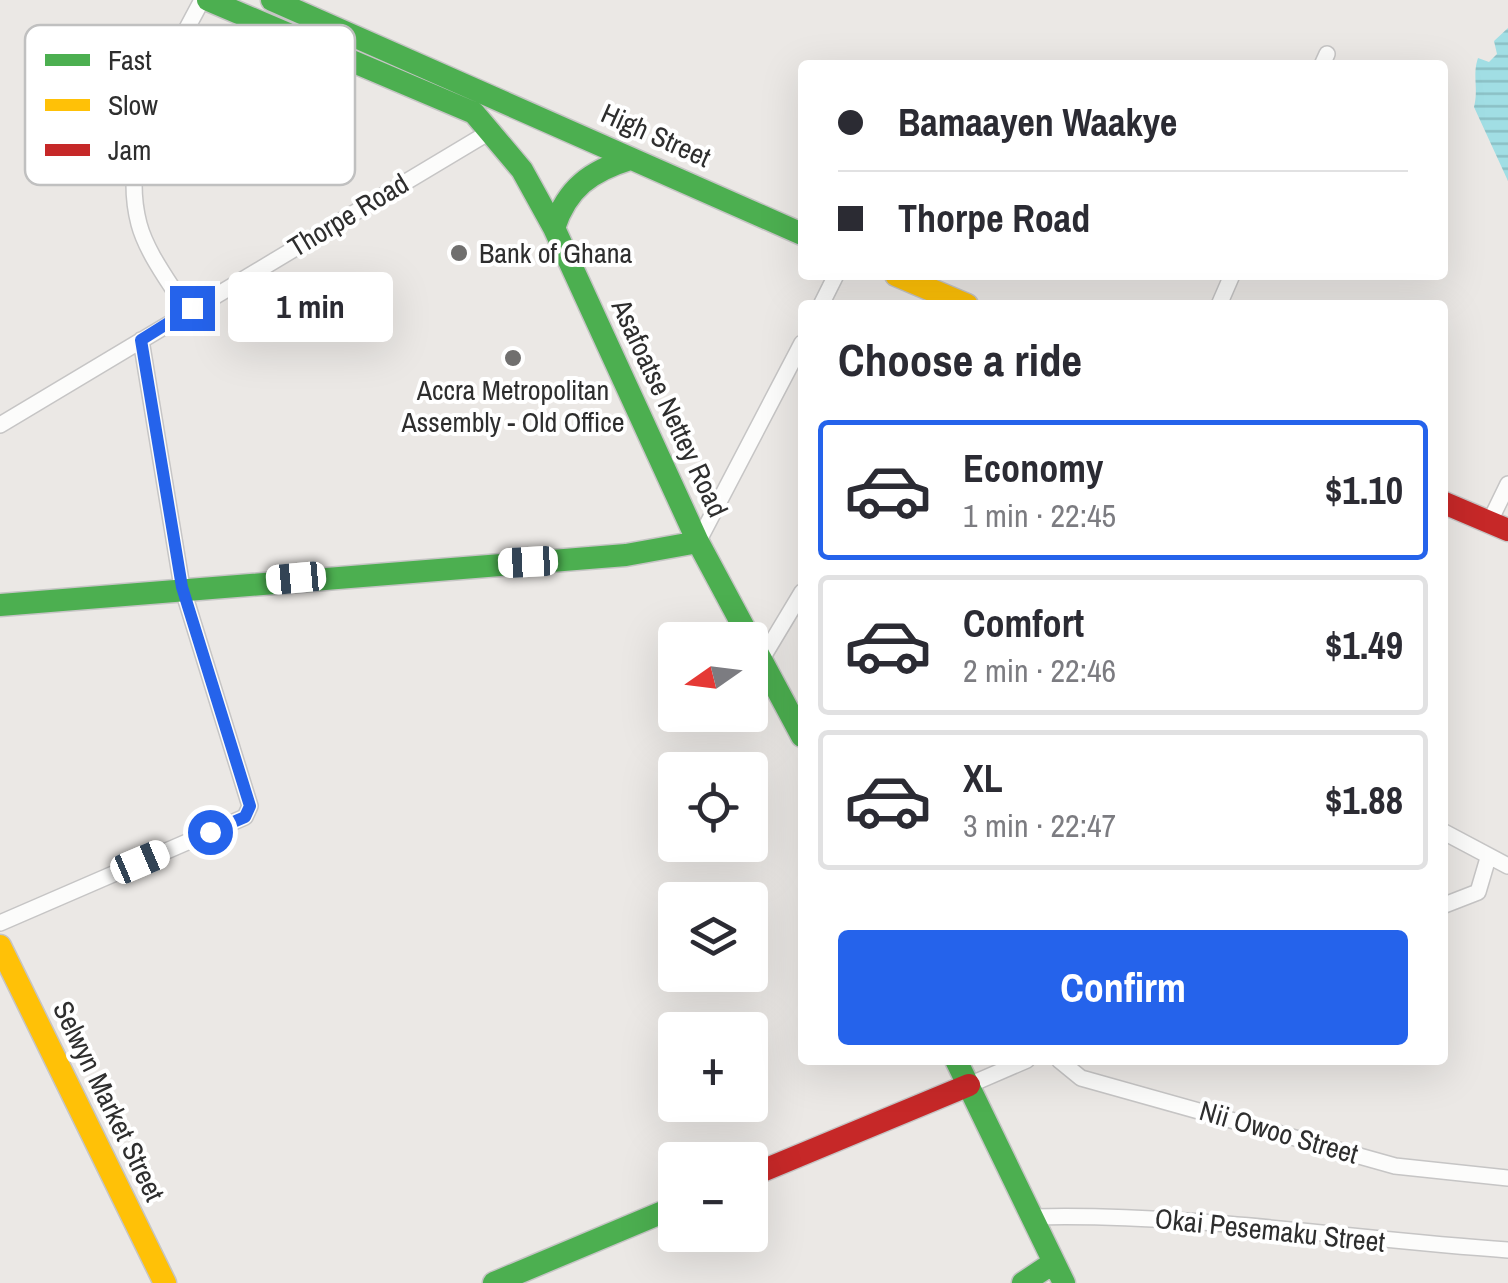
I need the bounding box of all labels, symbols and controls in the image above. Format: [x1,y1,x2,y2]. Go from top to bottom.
legend [25,25,355,185]
text: Fast [108,41,152,79]
text: Slow [108,86,158,124]
street label: High Street [595,94,717,176]
text: Bamaayen Waakye [898,97,1177,148]
text: Jam [108,131,151,169]
street label: Thorpe Road [281,164,415,266]
text: Thorpe Road [898,193,1090,244]
place label: Bank of Ghana [479,234,632,272]
marker: Bank of Ghana [448,242,470,264]
callout: 1 min [227,273,392,343]
text: 1 min [276,285,345,328]
route end [170,286,215,331]
street label: Asafoatse Nettey Road [602,292,737,523]
text: Choose a ride [838,329,1082,390]
marker: Accra Metropolitan Assembly - Old Office [502,347,524,369]
place label: Accra Metropolitan Assembly - Old Office [401,371,624,441]
text: Economy [963,443,1103,494]
icon: car [843,445,933,535]
text: $1.10 [1325,465,1403,516]
text: 1 min · 22:45 [963,494,1116,537]
car [497,545,559,579]
car [265,560,327,596]
text: Comfort [963,598,1084,649]
icon: car [843,600,933,690]
text: $1.49 [1325,620,1403,671]
north arrow [658,622,768,732]
map controls [658,622,768,1252]
text: 2 min · 22:46 [963,649,1116,692]
button: locate [658,752,768,862]
text: XL [963,753,1003,804]
icon: car [843,755,933,845]
text: $1.88 [1325,775,1403,826]
text: 3 min · 22:47 [963,804,1116,847]
route start [188,810,233,855]
car [107,836,173,888]
button: layers [658,882,768,992]
button: Confirm [838,930,1408,1045]
street label: Selwyn Market Street [44,995,174,1207]
button: + [658,1012,768,1122]
street label: Nii Owoo Street [1195,1091,1363,1173]
button: − [658,1142,768,1252]
street label: Okai Pesemaku Street [1153,1199,1387,1261]

